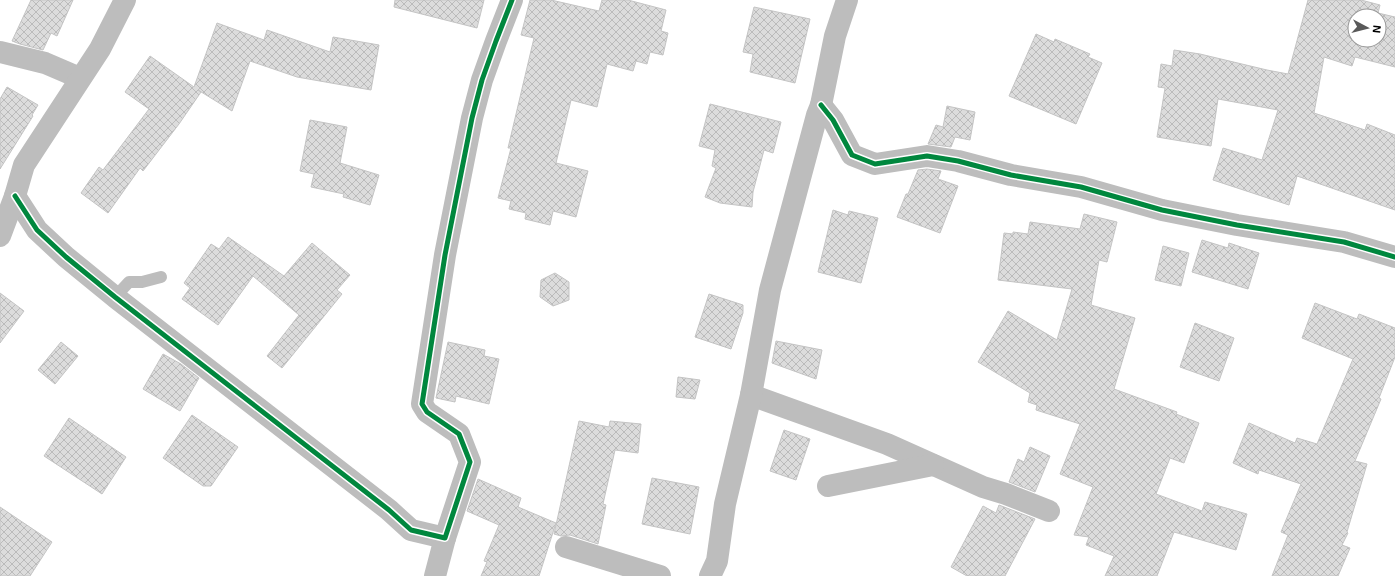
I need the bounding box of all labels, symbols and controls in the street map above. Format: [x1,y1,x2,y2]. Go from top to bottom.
north arrow [1347,8,1387,48]
text: N [1370,25,1384,34]

